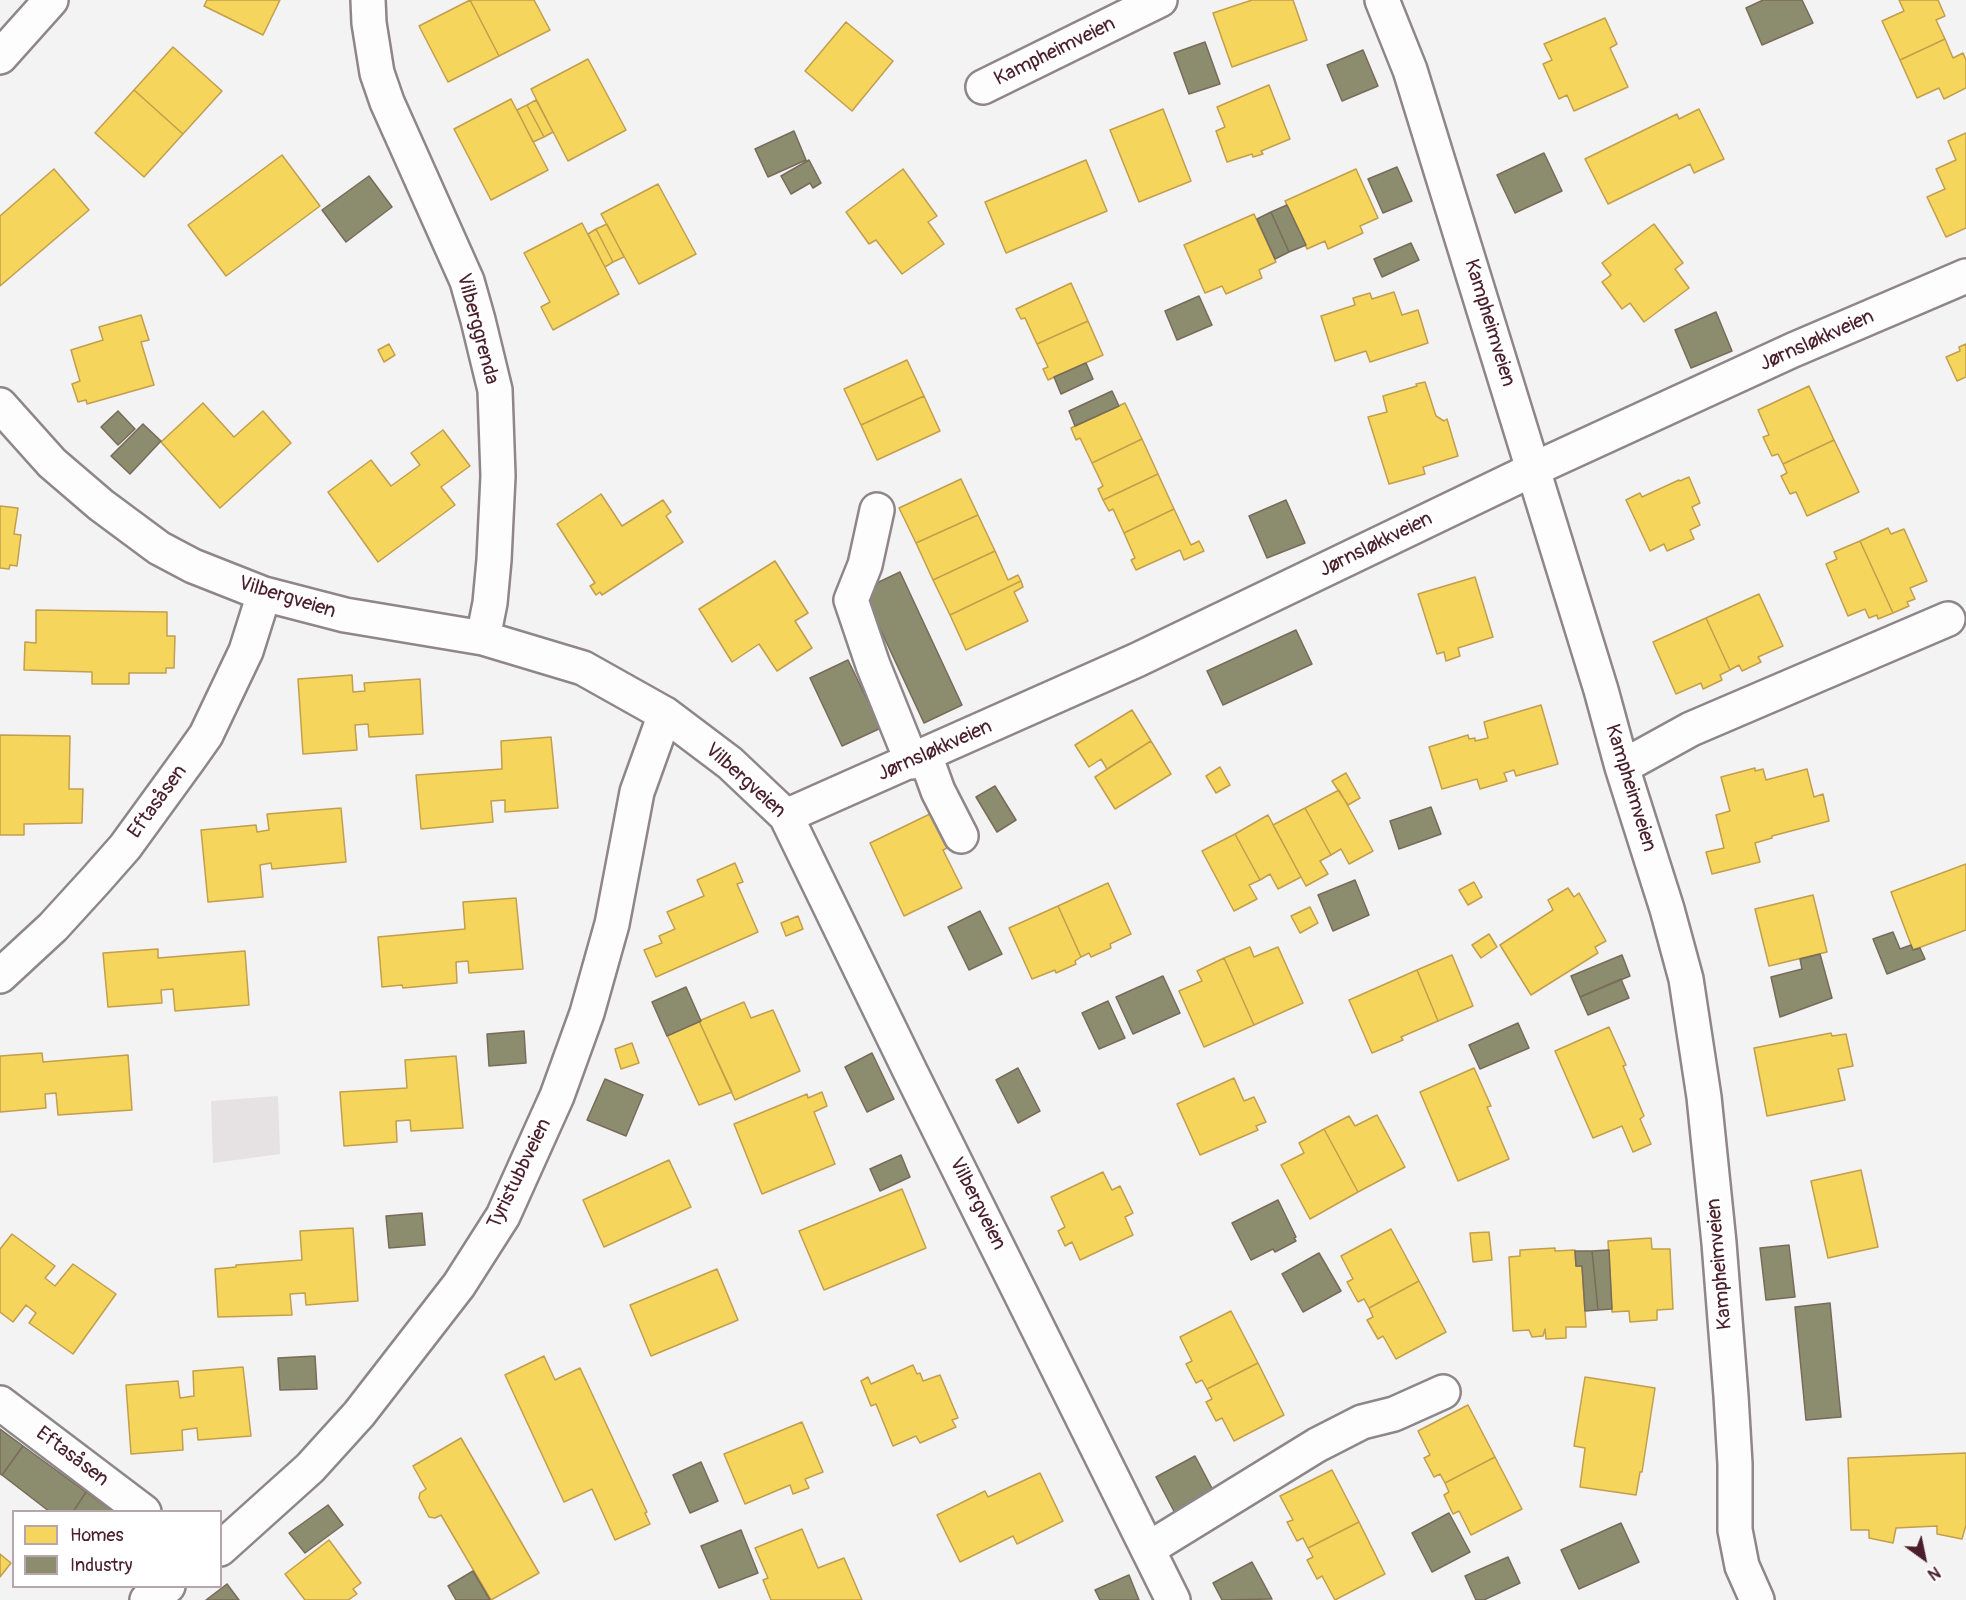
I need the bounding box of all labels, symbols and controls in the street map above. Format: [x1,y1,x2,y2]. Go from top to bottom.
street label: Kampheimveien [990,12,1120,92]
street label: Kampheimveien [1458,256,1520,390]
street label: Vilberggrenda [451,271,503,387]
street label: Jørnsløkkveien [1756,305,1878,377]
street label: Jørnsløkkveien [1316,507,1436,583]
street label: Vilbergveien [235,572,339,624]
street label: Jørnsløkkveien [874,715,996,787]
street label: Kampheimveien [1599,721,1661,855]
street label: Vilbergveien [700,738,790,824]
street label: Eftasåsen [123,761,193,843]
street label: Tyristubbveien [483,1115,557,1233]
street label: Vilbergveien [944,1154,1010,1254]
street label: Kampheimveien [1702,1197,1738,1331]
street label: Eftasåsen [31,1422,113,1492]
legend [12,1510,222,1588]
text: Homes [70,1524,123,1547]
north arrow [1894,1528,1954,1588]
text: Industry [70,1554,133,1577]
text: N [1924,1562,1944,1584]

